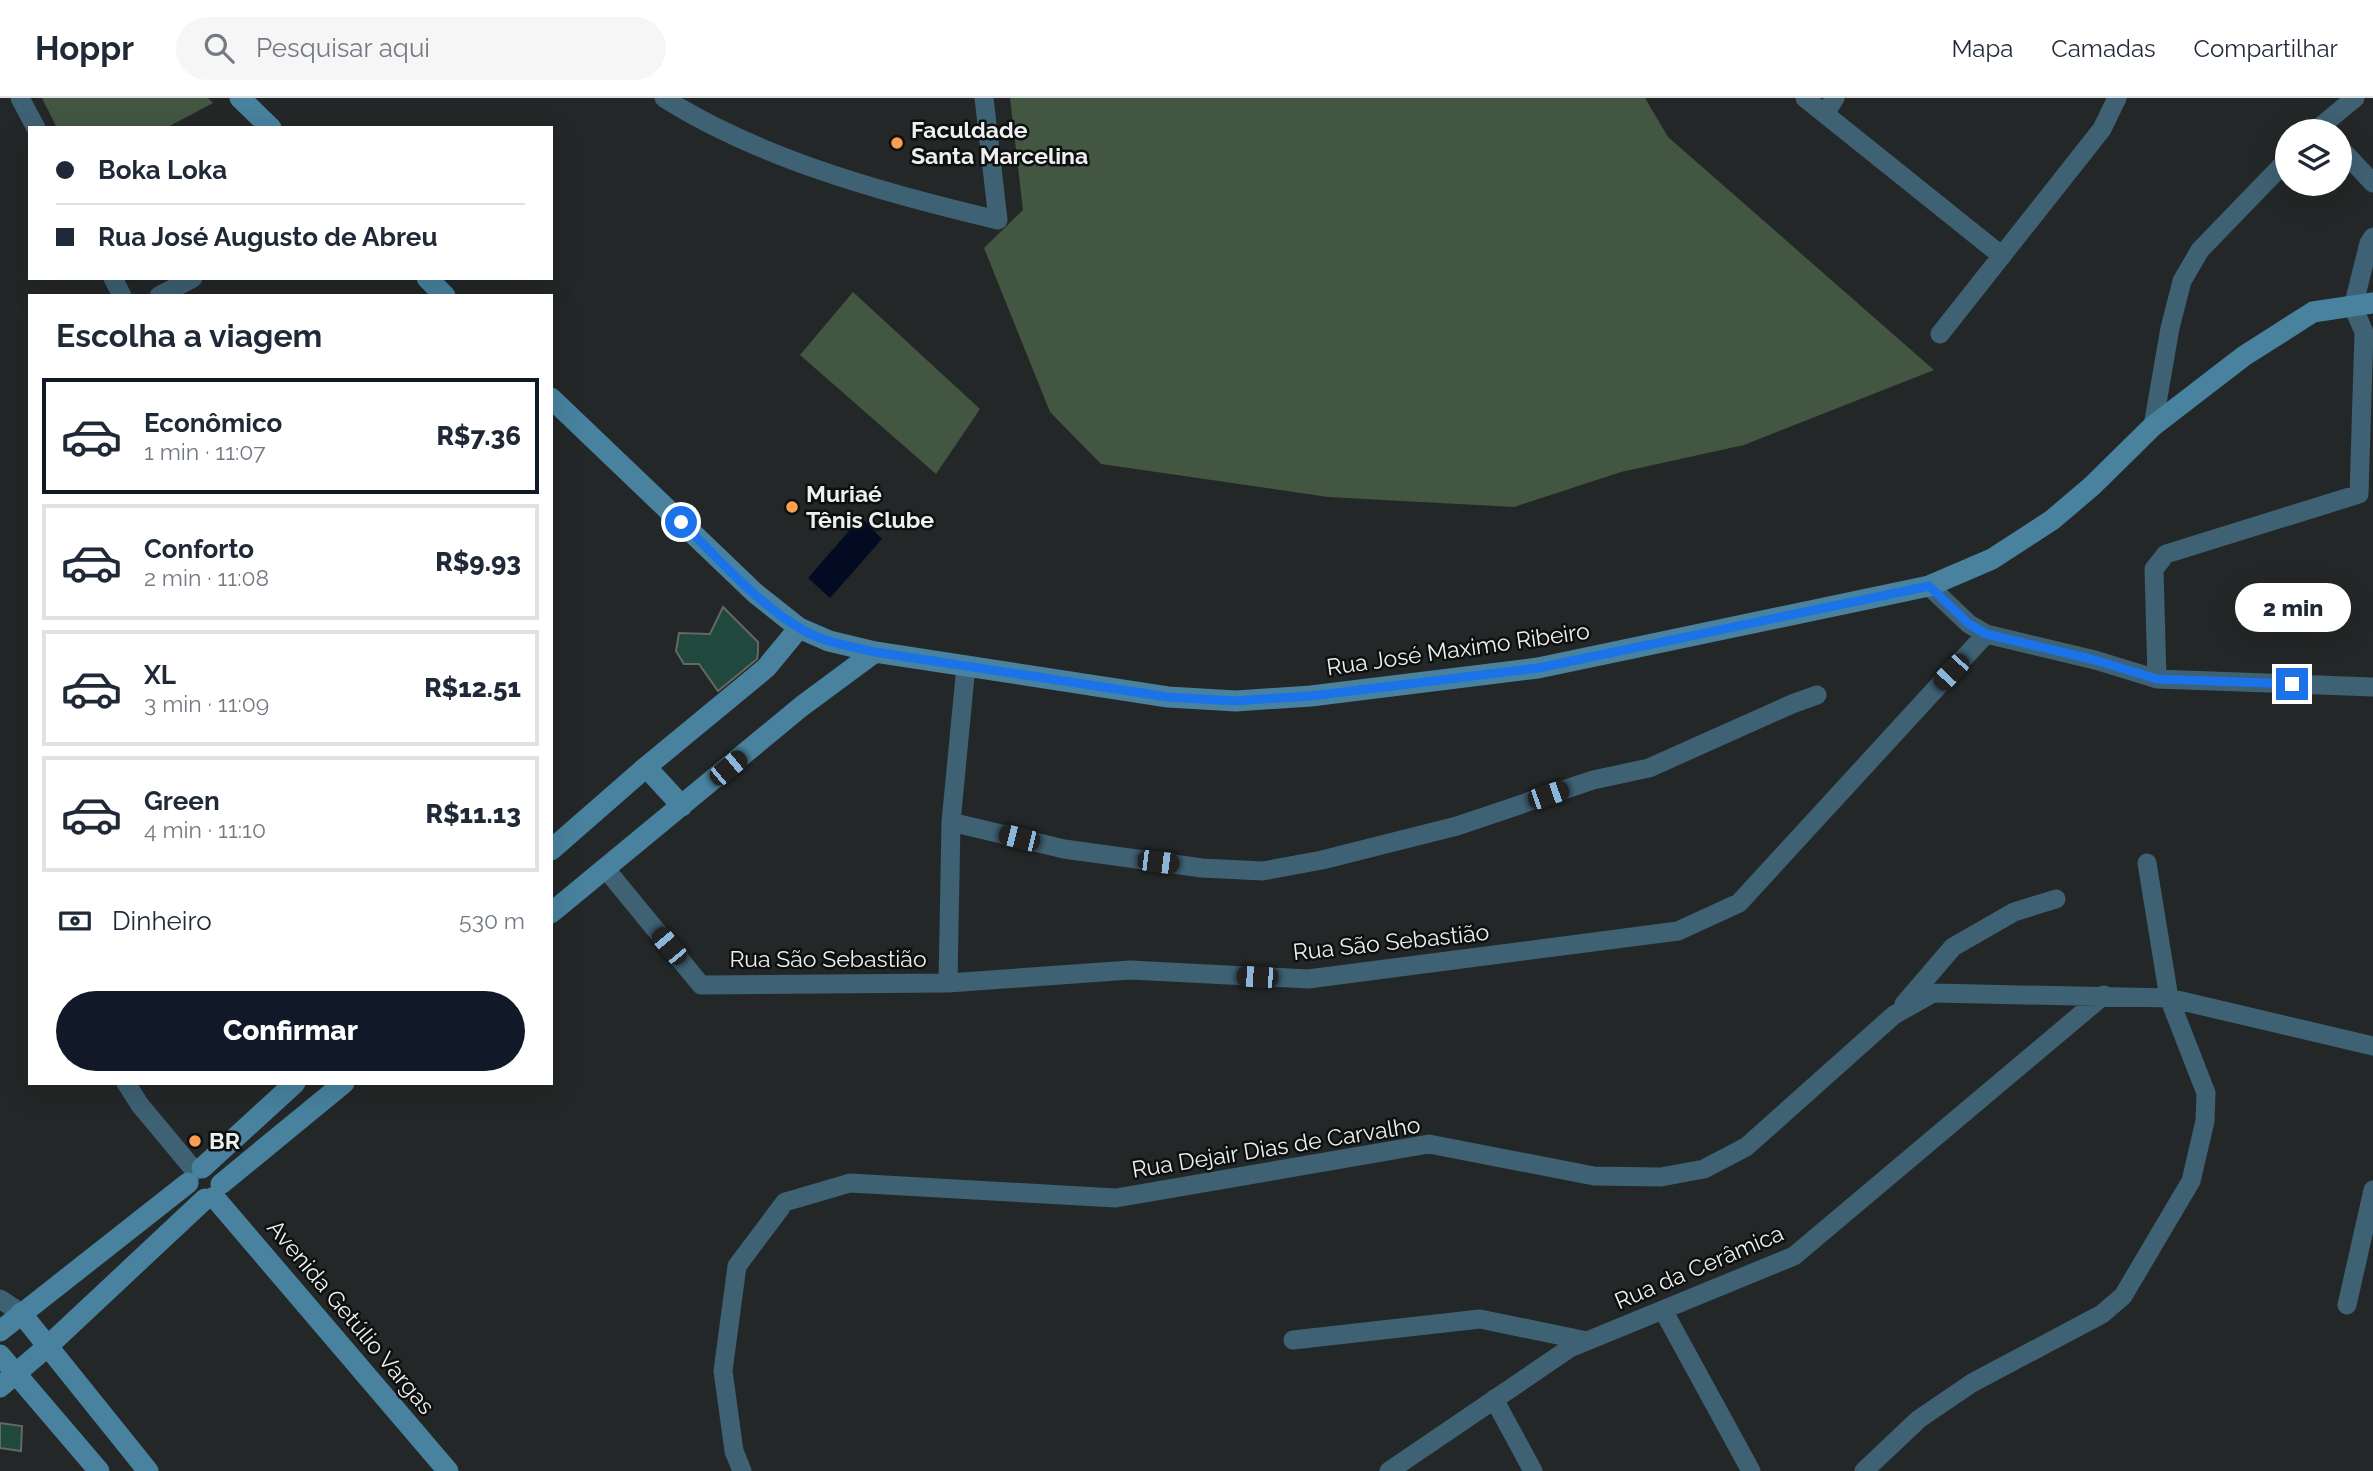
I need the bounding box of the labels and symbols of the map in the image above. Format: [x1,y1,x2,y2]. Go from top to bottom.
place label: Faculdade Santa Marcelina [911,116,1088,169]
marker: Faculdade Santa Marcelina [889,135,905,151]
place label: Muriaé Tênis Clube [806,480,934,533]
marker: Muriaé Tênis Clube [784,499,800,515]
route start [665,506,697,538]
callout: 2 min [2234,582,2350,632]
street label: Rua José Maximo Ribeiro [1325,617,1591,680]
car [1929,649,1974,695]
route end [2276,668,2308,700]
car [706,746,751,790]
car [1525,778,1572,812]
car [997,823,1042,853]
car [1136,849,1181,875]
street label: Rua São Sebastião [1291,918,1490,965]
car [648,923,691,969]
street label: Rua São Sebastião [729,945,927,972]
car [1236,965,1279,989]
street label: Rua Dejair Dias de Carvalho [1130,1110,1422,1183]
place label: BR [209,1127,240,1154]
marker: BR [187,1133,203,1149]
street label: Avenida Getúlio Vargas [262,1214,440,1419]
street label: Rua da Cerâmica [1610,1219,1787,1314]

